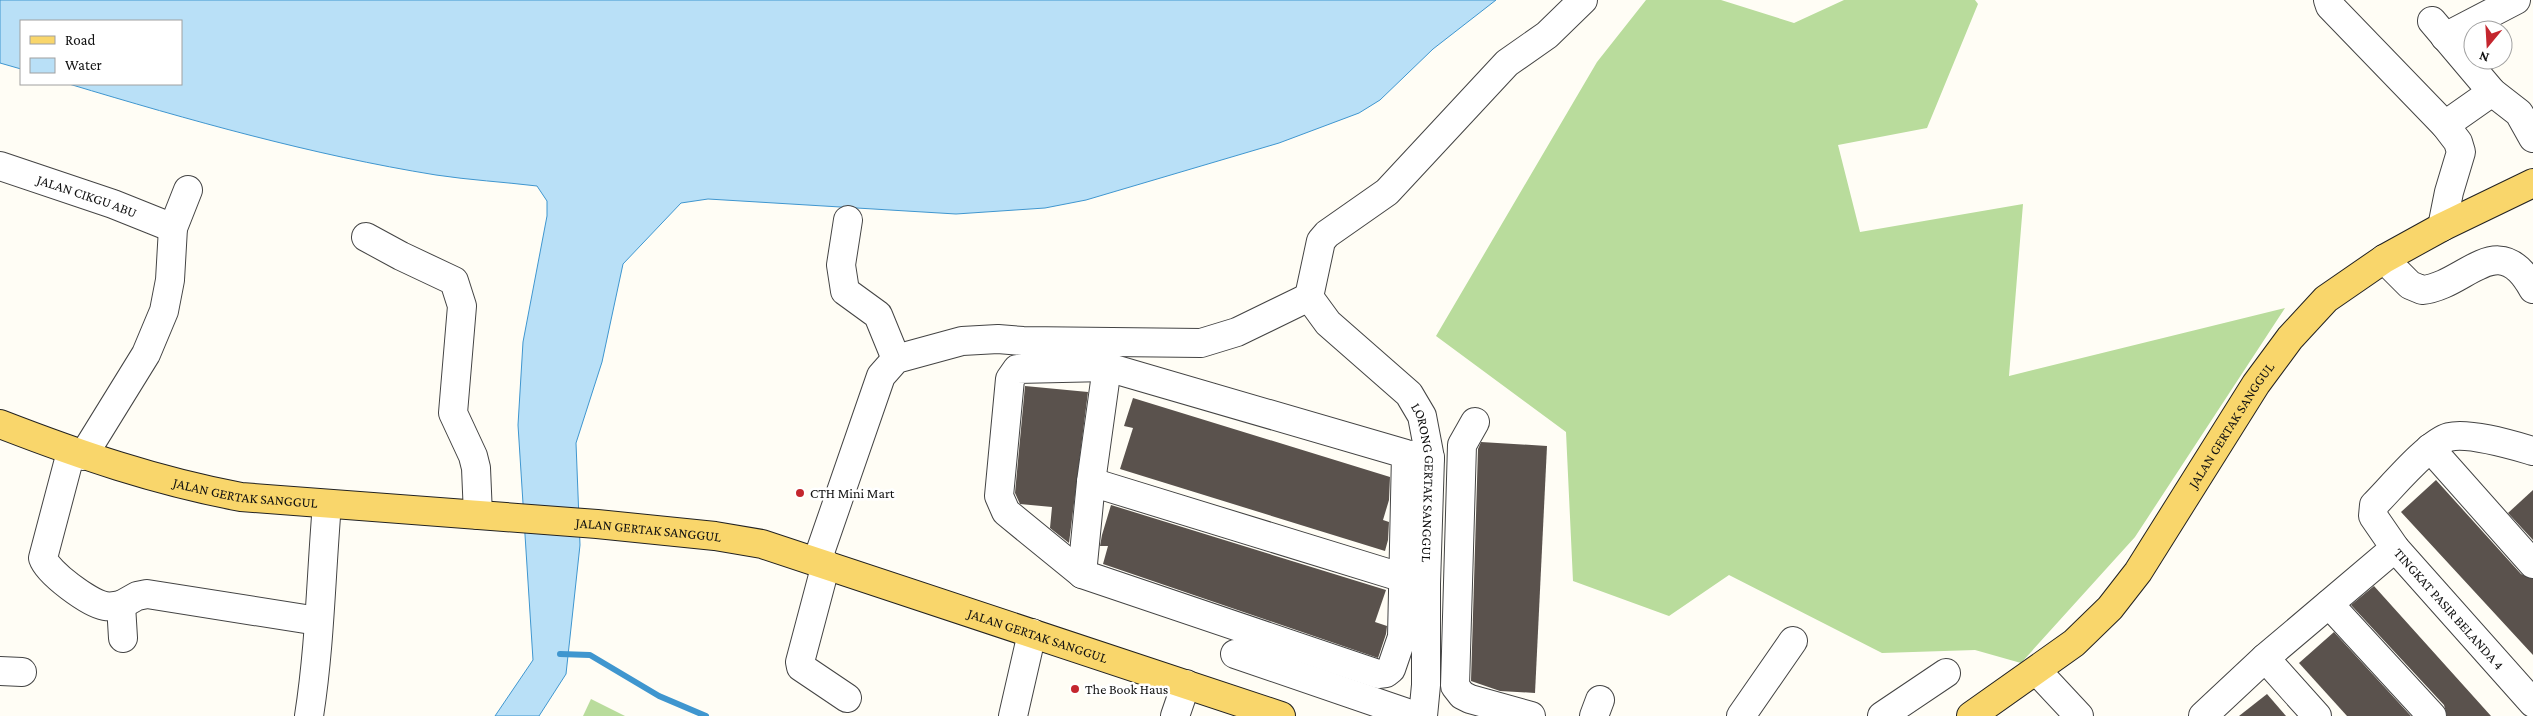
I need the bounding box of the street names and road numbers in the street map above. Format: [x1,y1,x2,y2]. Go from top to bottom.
street label: JALAN CIKGU ABU [33,170,139,221]
street label: JALAN GERTAK SANGGUL [2184,359,2277,493]
street label: LORONG GERTAK SANGGUL [1408,400,1438,563]
street label: JALAN GERTAK SANGGUL [169,474,318,511]
street label: JALAN GERTAK SANGGUL [573,514,723,545]
street label: TINGKAT PASIR BELANDA 4 [2391,545,2507,673]
street label: JALAN GERTAK SANGGUL [964,604,1110,666]

